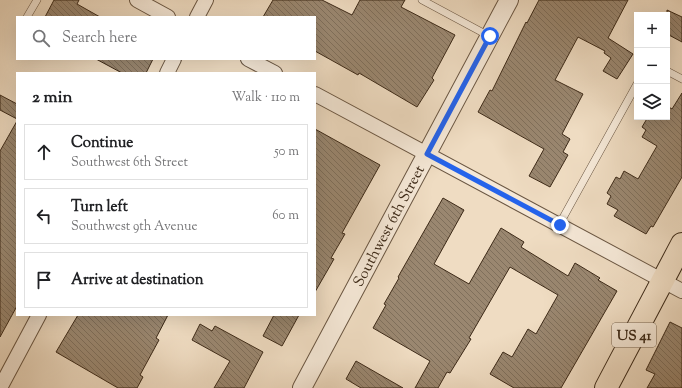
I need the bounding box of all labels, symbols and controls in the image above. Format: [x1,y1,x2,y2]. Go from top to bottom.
map controls [634,12,670,120]
button: + [634,12,670,48]
search box [16,16,316,60]
icon: search [30,27,52,49]
route start [481,27,499,45]
text: Search here [62,28,137,49]
button: − [634,48,670,84]
button: layers [634,84,670,120]
text: 2 min [32,86,73,110]
text: Walk · 110 m [232,89,300,107]
text: Continue [71,133,133,154]
icon: ahead [33,141,55,163]
text: 50 m [274,143,299,161]
text: Southwest 6th Street [71,154,188,172]
street label: Southwest 6th Street [349,162,431,291]
text: Turn left [71,197,128,218]
icon: left [33,205,55,227]
text: 60 m [272,207,299,225]
route end [551,216,569,234]
text: Southwest 9th Avenue [71,218,198,236]
icon: arrive [33,269,55,291]
text: Arrive at destination [71,270,204,291]
road number: US 41 [612,323,656,347]

